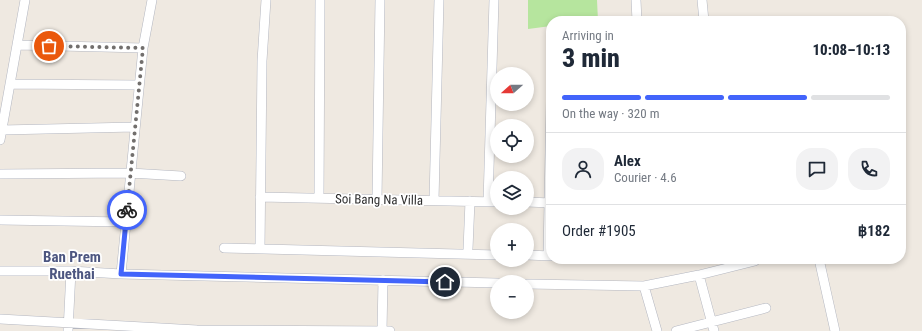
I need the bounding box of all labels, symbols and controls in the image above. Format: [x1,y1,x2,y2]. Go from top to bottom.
text: Arriving in [562,28,614,43]
pin [32,29,66,63]
icon: bag [38,35,60,57]
text: 10:08–10:13 [812,41,890,59]
text: 3 min [562,43,620,73]
north arrow [490,67,534,111]
map controls [490,67,534,319]
text: On the way · 320 m [562,106,659,121]
button: locate [490,119,534,163]
button: person [562,148,604,190]
button: chat [796,148,838,190]
button: phone [848,148,890,190]
text: Alex [614,152,641,170]
text: Courier · 4.6 [614,170,677,185]
button: layers [490,171,534,215]
courier [107,190,147,230]
street label: Soi Bang Na Villa [335,191,423,208]
icon: bike [116,199,138,221]
text: Order #1905 [562,222,636,240]
text: ฿182 [858,222,890,240]
button: + [490,223,534,267]
district label: Ban Prem Ruethai [43,248,101,283]
pin [428,265,462,299]
icon: home [434,271,456,293]
button: − [490,275,534,319]

